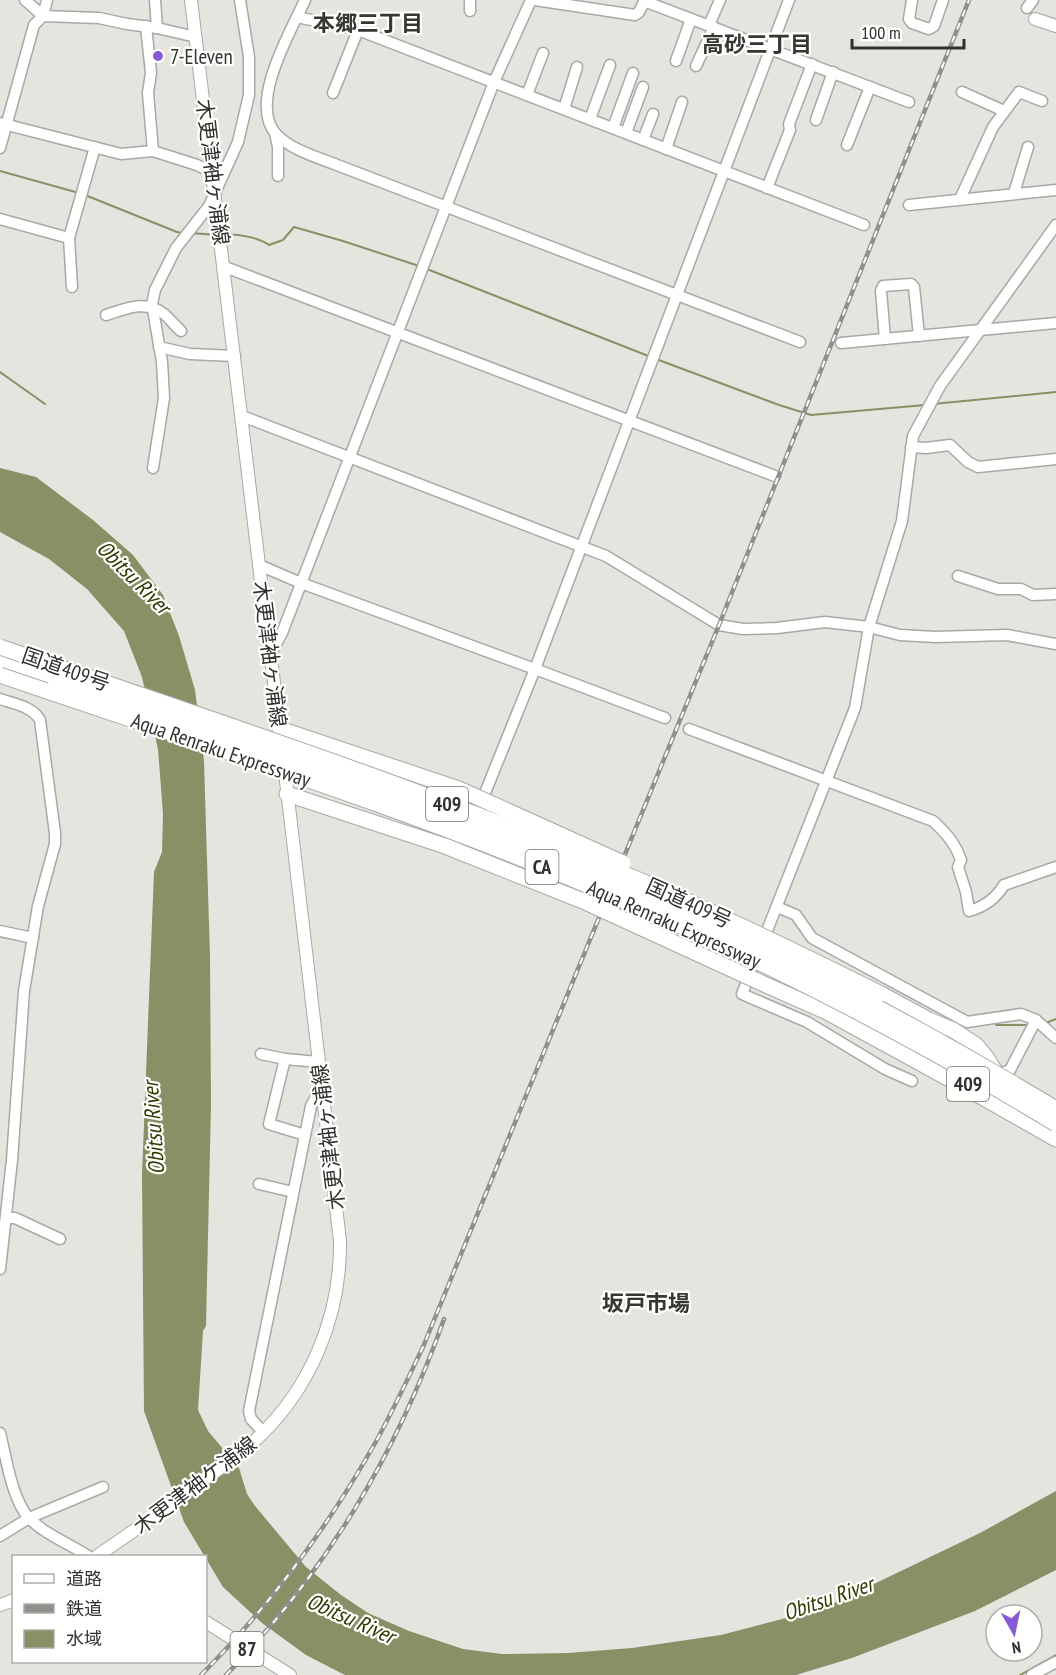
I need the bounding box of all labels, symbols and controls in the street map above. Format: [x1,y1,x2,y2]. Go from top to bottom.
district label: 本郷三丁目 [313,9,423,37]
scale bar [852,12,964,50]
text: 100 m [861,21,901,44]
district label: 高砂三丁目 [702,30,812,58]
place label: 7-Eleven [170,43,233,70]
marker: 7-Eleven [151,49,165,63]
street label: 木更津袖ヶ浦線 [191,97,235,247]
water label: Obitsu River [91,534,179,622]
street label: 木更津袖ヶ浦線 [248,579,292,729]
street label: 国道409号 [18,641,114,697]
street label: Aqua Renraku Expressway [128,707,314,793]
road number: 409 [426,787,468,821]
road number: CA [526,850,558,884]
street label: 国道409号 [642,872,736,934]
street label: Aqua Renraku Expressway [583,873,765,975]
street label: 木更津袖ヶ浦線 [306,1062,350,1212]
road number: 409 [947,1067,989,1101]
water label: Obitsu River [136,1078,170,1175]
district label: 坂戸市場 [602,1289,690,1317]
street label: 木更津袖ケ浦線 [128,1430,262,1540]
legend [12,1555,207,1663]
text: 道路 [66,1567,102,1590]
water label: Obitsu River [779,1569,879,1626]
water label: Obitsu River [303,1586,402,1651]
text: 鉄道 [66,1597,102,1620]
north arrow [984,1603,1044,1663]
text: 水域 [66,1627,102,1650]
road number: 87 [230,1632,264,1666]
text: N [1011,1637,1022,1658]

